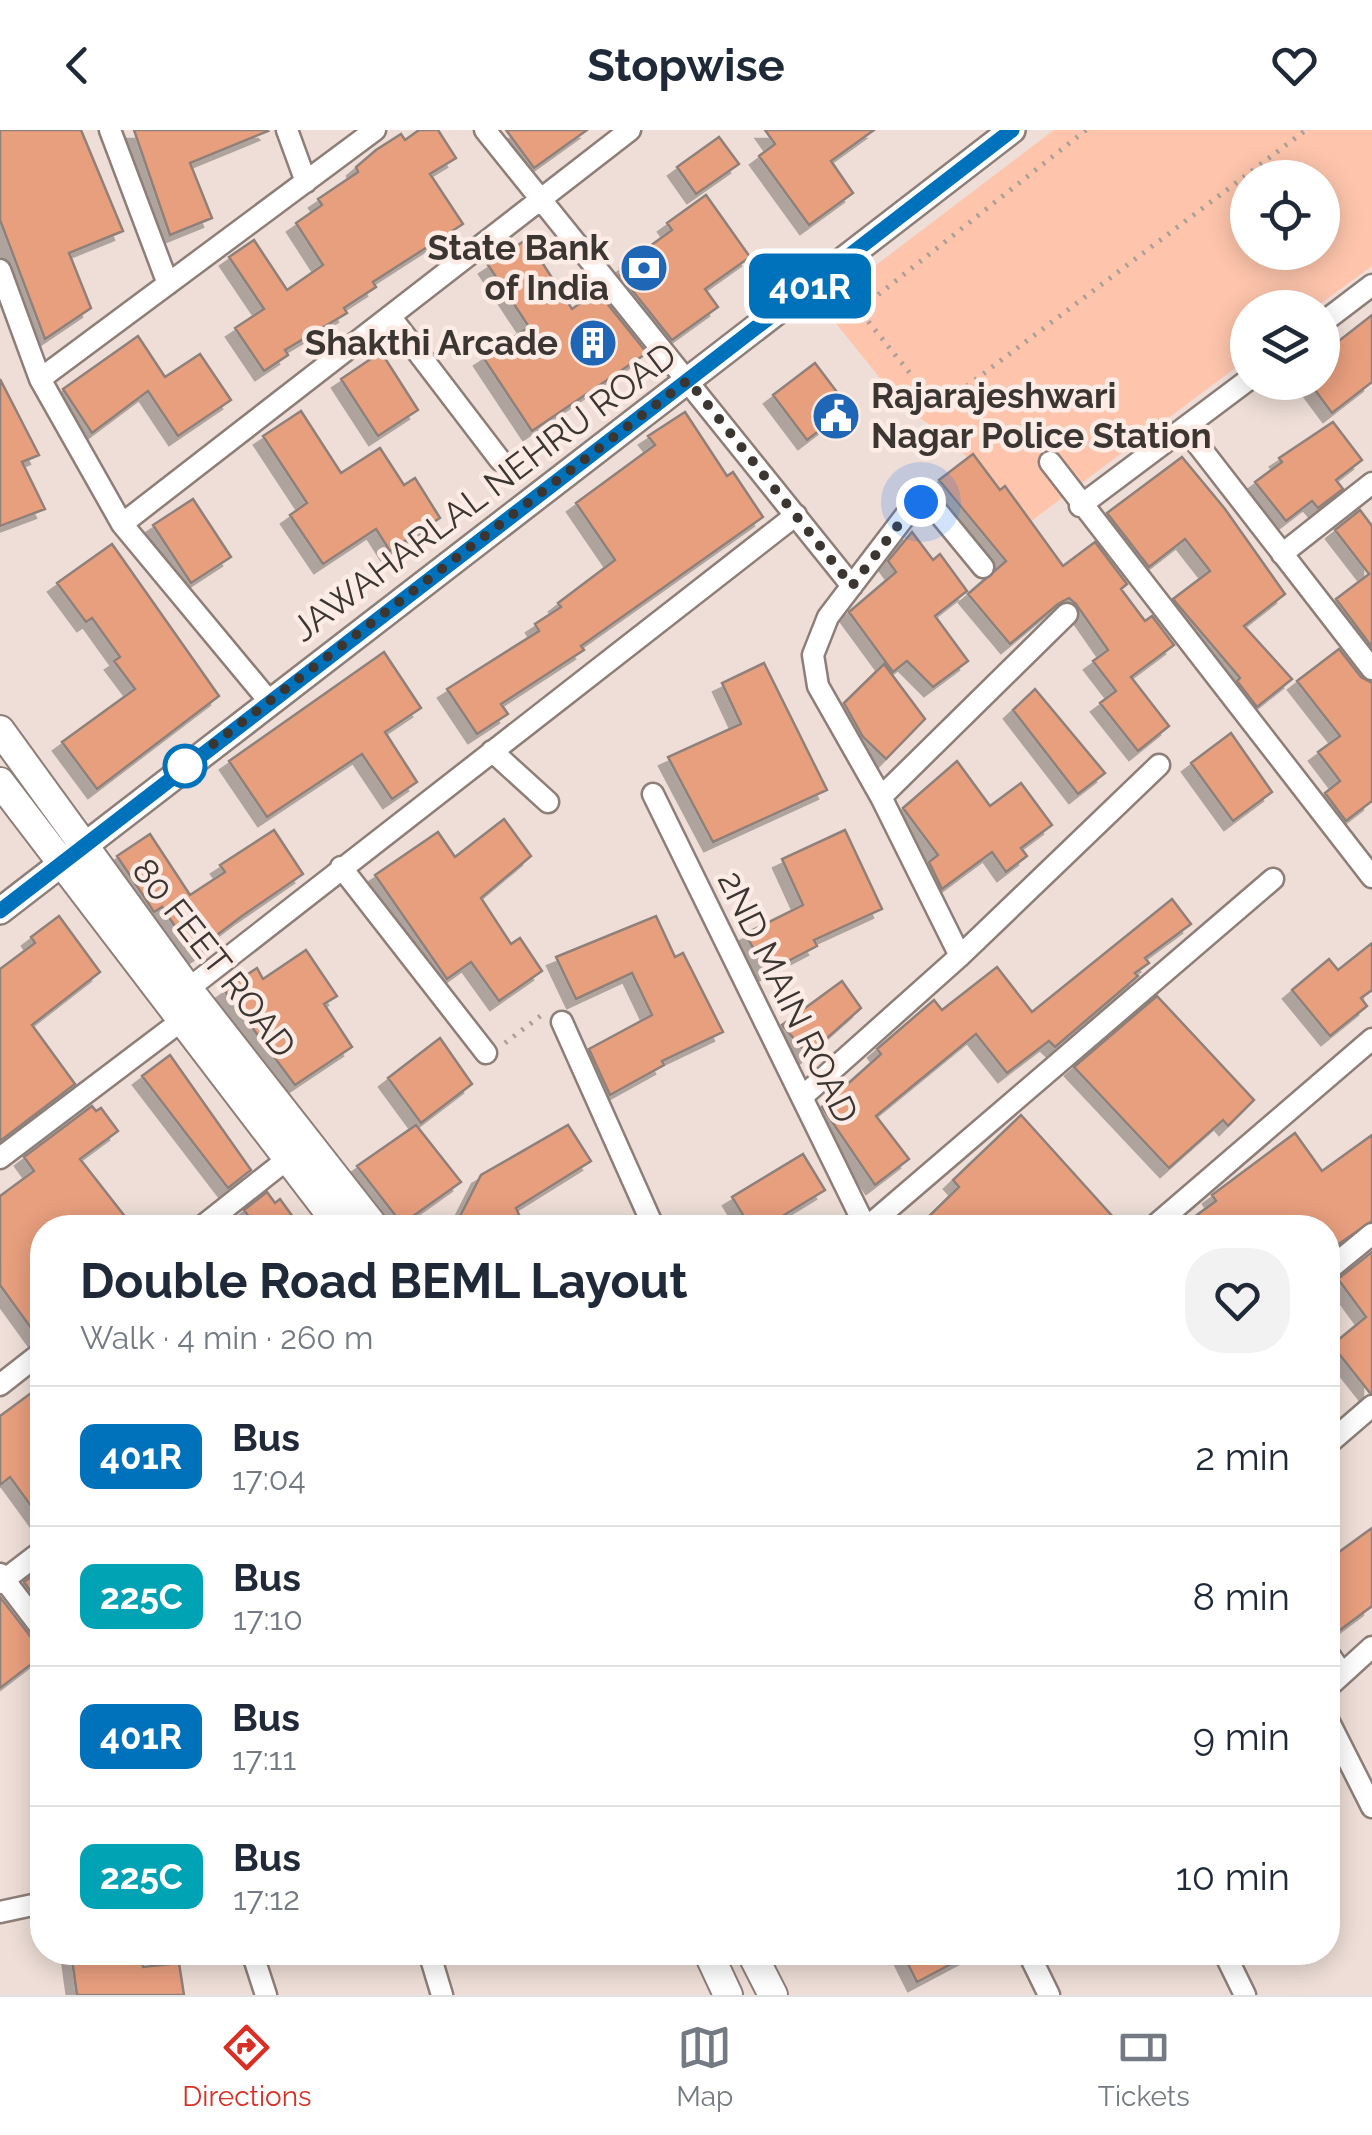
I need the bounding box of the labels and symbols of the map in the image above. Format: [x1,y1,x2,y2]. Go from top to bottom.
place label: State Bank of India [427,227,609,308]
bank icon: State Bank of India [618,242,670,294]
line badge: 401R [740,254,880,318]
building icon: Shakthi Arcade [567,317,619,369]
place label: Shakthi Arcade [305,322,558,363]
street label: JAWAHARLAL NEHRU ROAD [284,334,684,649]
place label: Rajarajeshwari Nagar Police Station [871,375,1212,456]
public building icon: Rajarajeshwari Nagar Police Station [810,390,862,442]
your location [896,477,946,527]
unlabelled marker [164,745,206,787]
street label: 80 FEET ROAD [124,850,305,1065]
street label: 2ND MAIN ROAD [710,864,867,1129]

